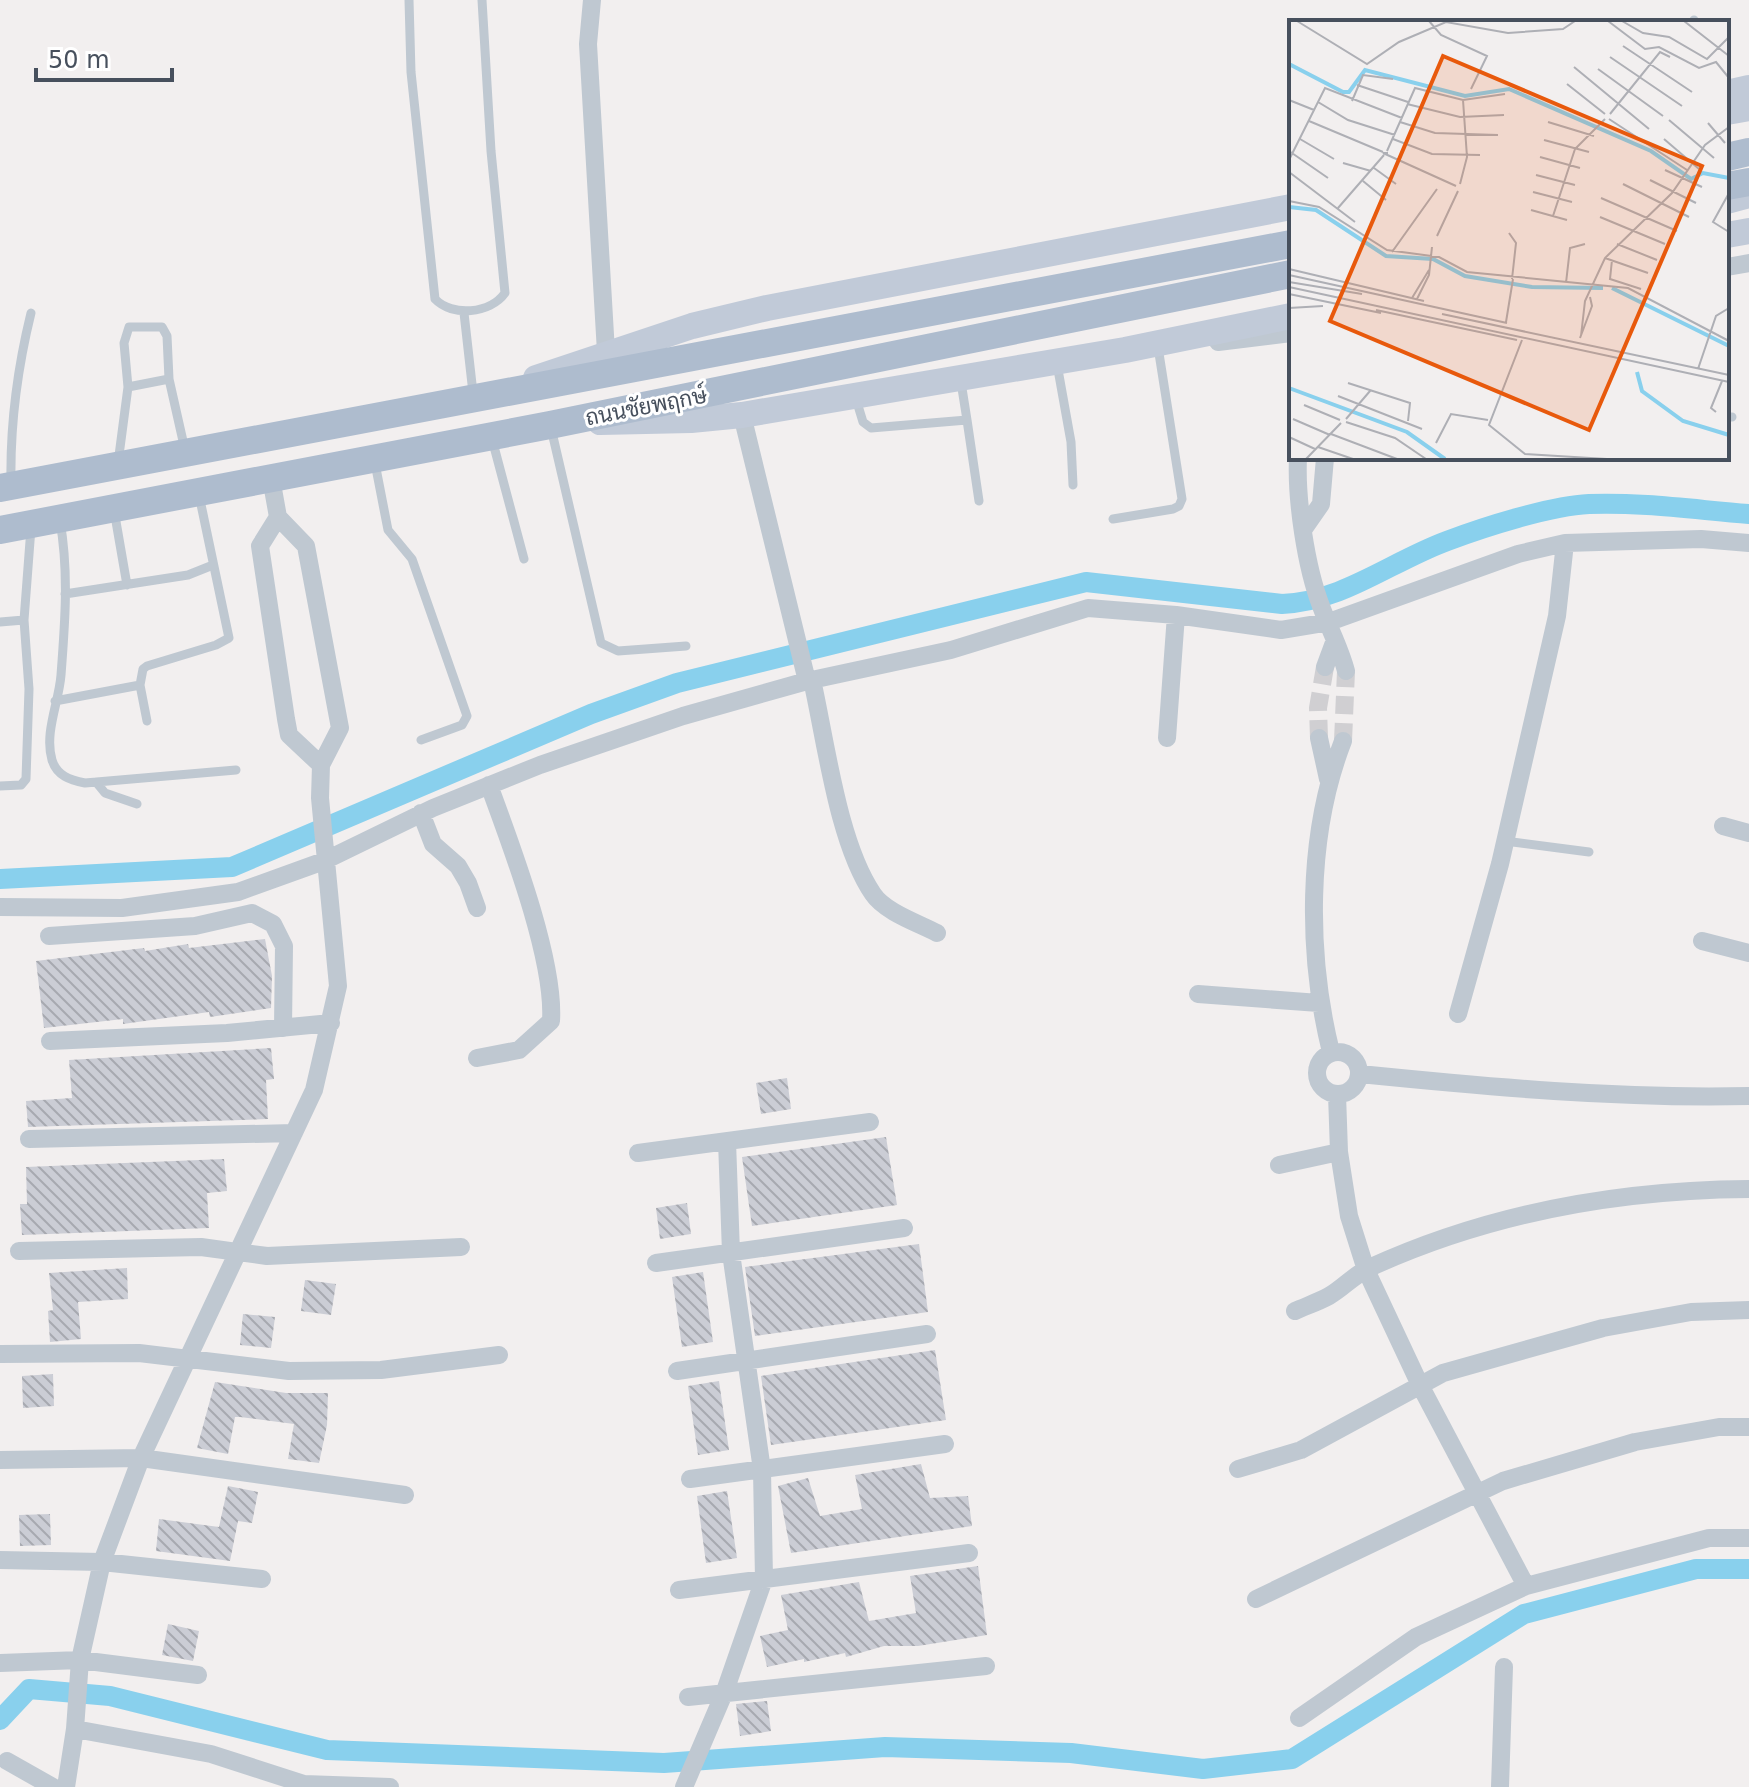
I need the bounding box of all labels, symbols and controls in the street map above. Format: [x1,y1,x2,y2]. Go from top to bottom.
inset map [1289,20,1729,460]
scale bar [36,32,172,82]
text: 50 m [48,46,110,74]
street label: ถนนชัยพฤกษ์ [583,380,710,431]

